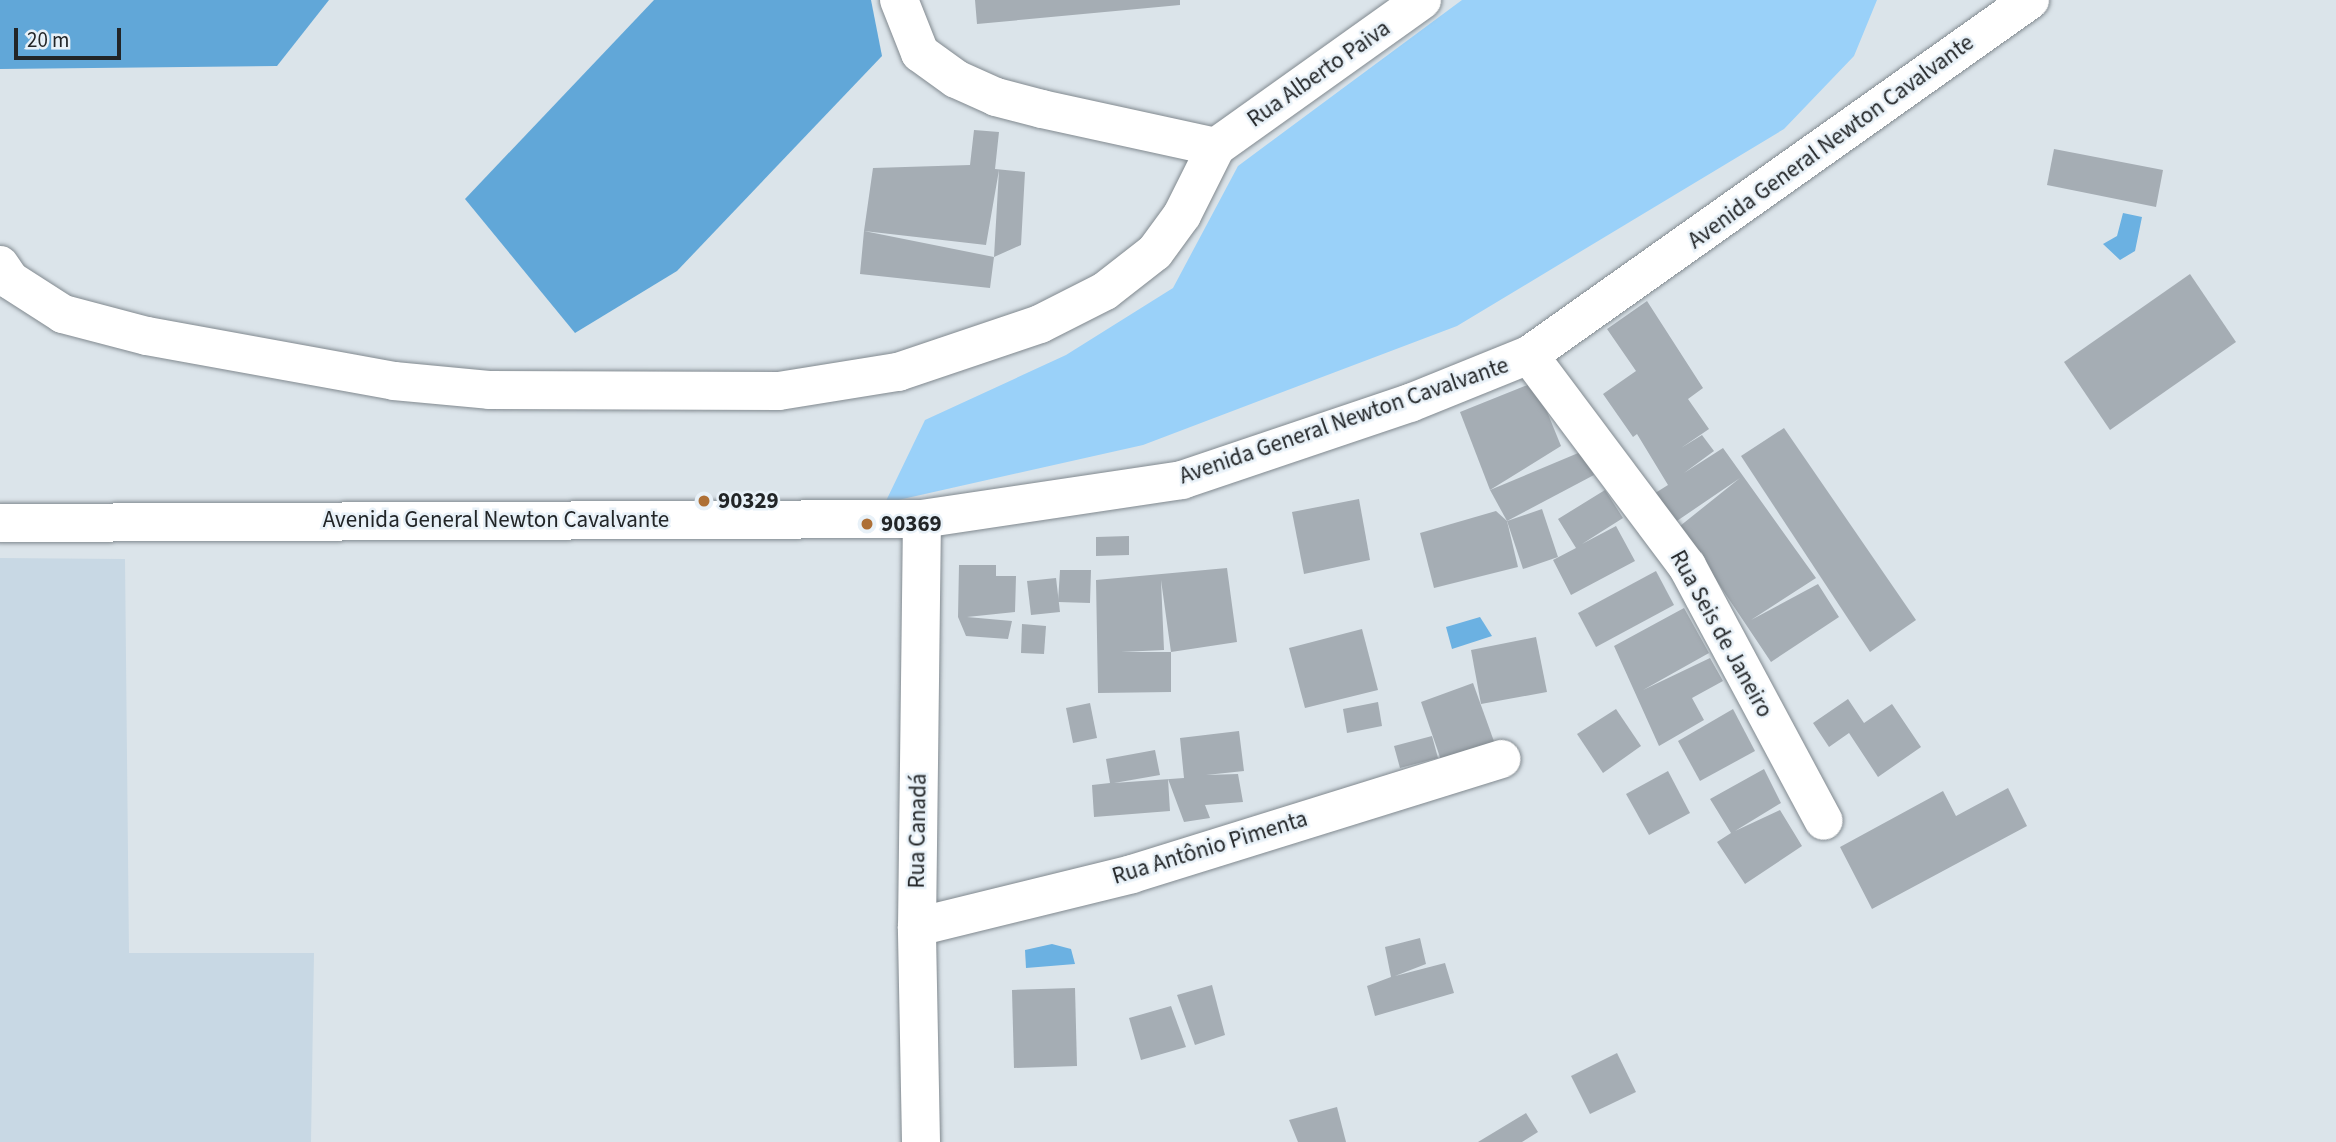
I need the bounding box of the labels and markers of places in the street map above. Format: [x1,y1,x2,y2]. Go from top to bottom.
place label: 90329 [718,487,779,515]
marker: 90329 [696,493,712,509]
place label: 90369 [881,510,942,538]
marker: 90369 [859,516,875,532]

